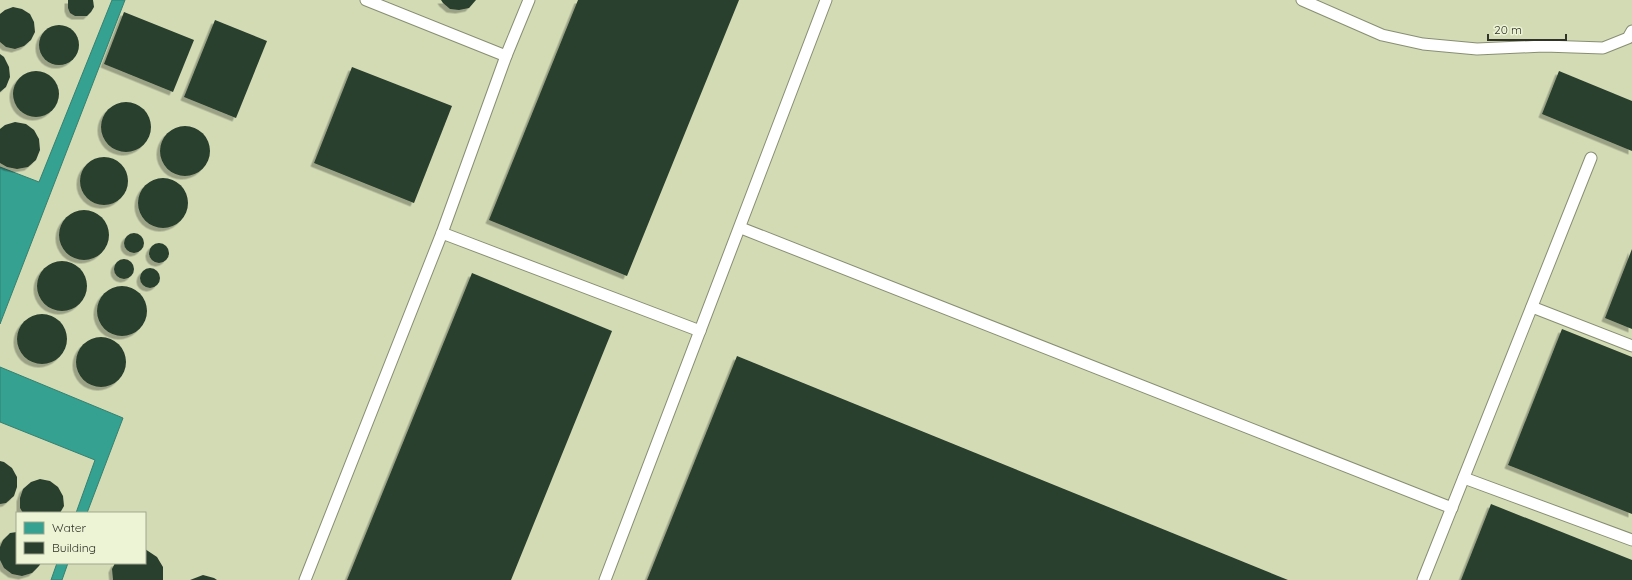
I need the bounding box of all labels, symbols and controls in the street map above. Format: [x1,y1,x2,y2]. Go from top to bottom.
scale bar [1488,16,1566,42]
text: 20 m [1494,22,1522,37]
legend [16,512,146,564]
text: Water [52,520,87,535]
text: Building [52,540,96,555]

